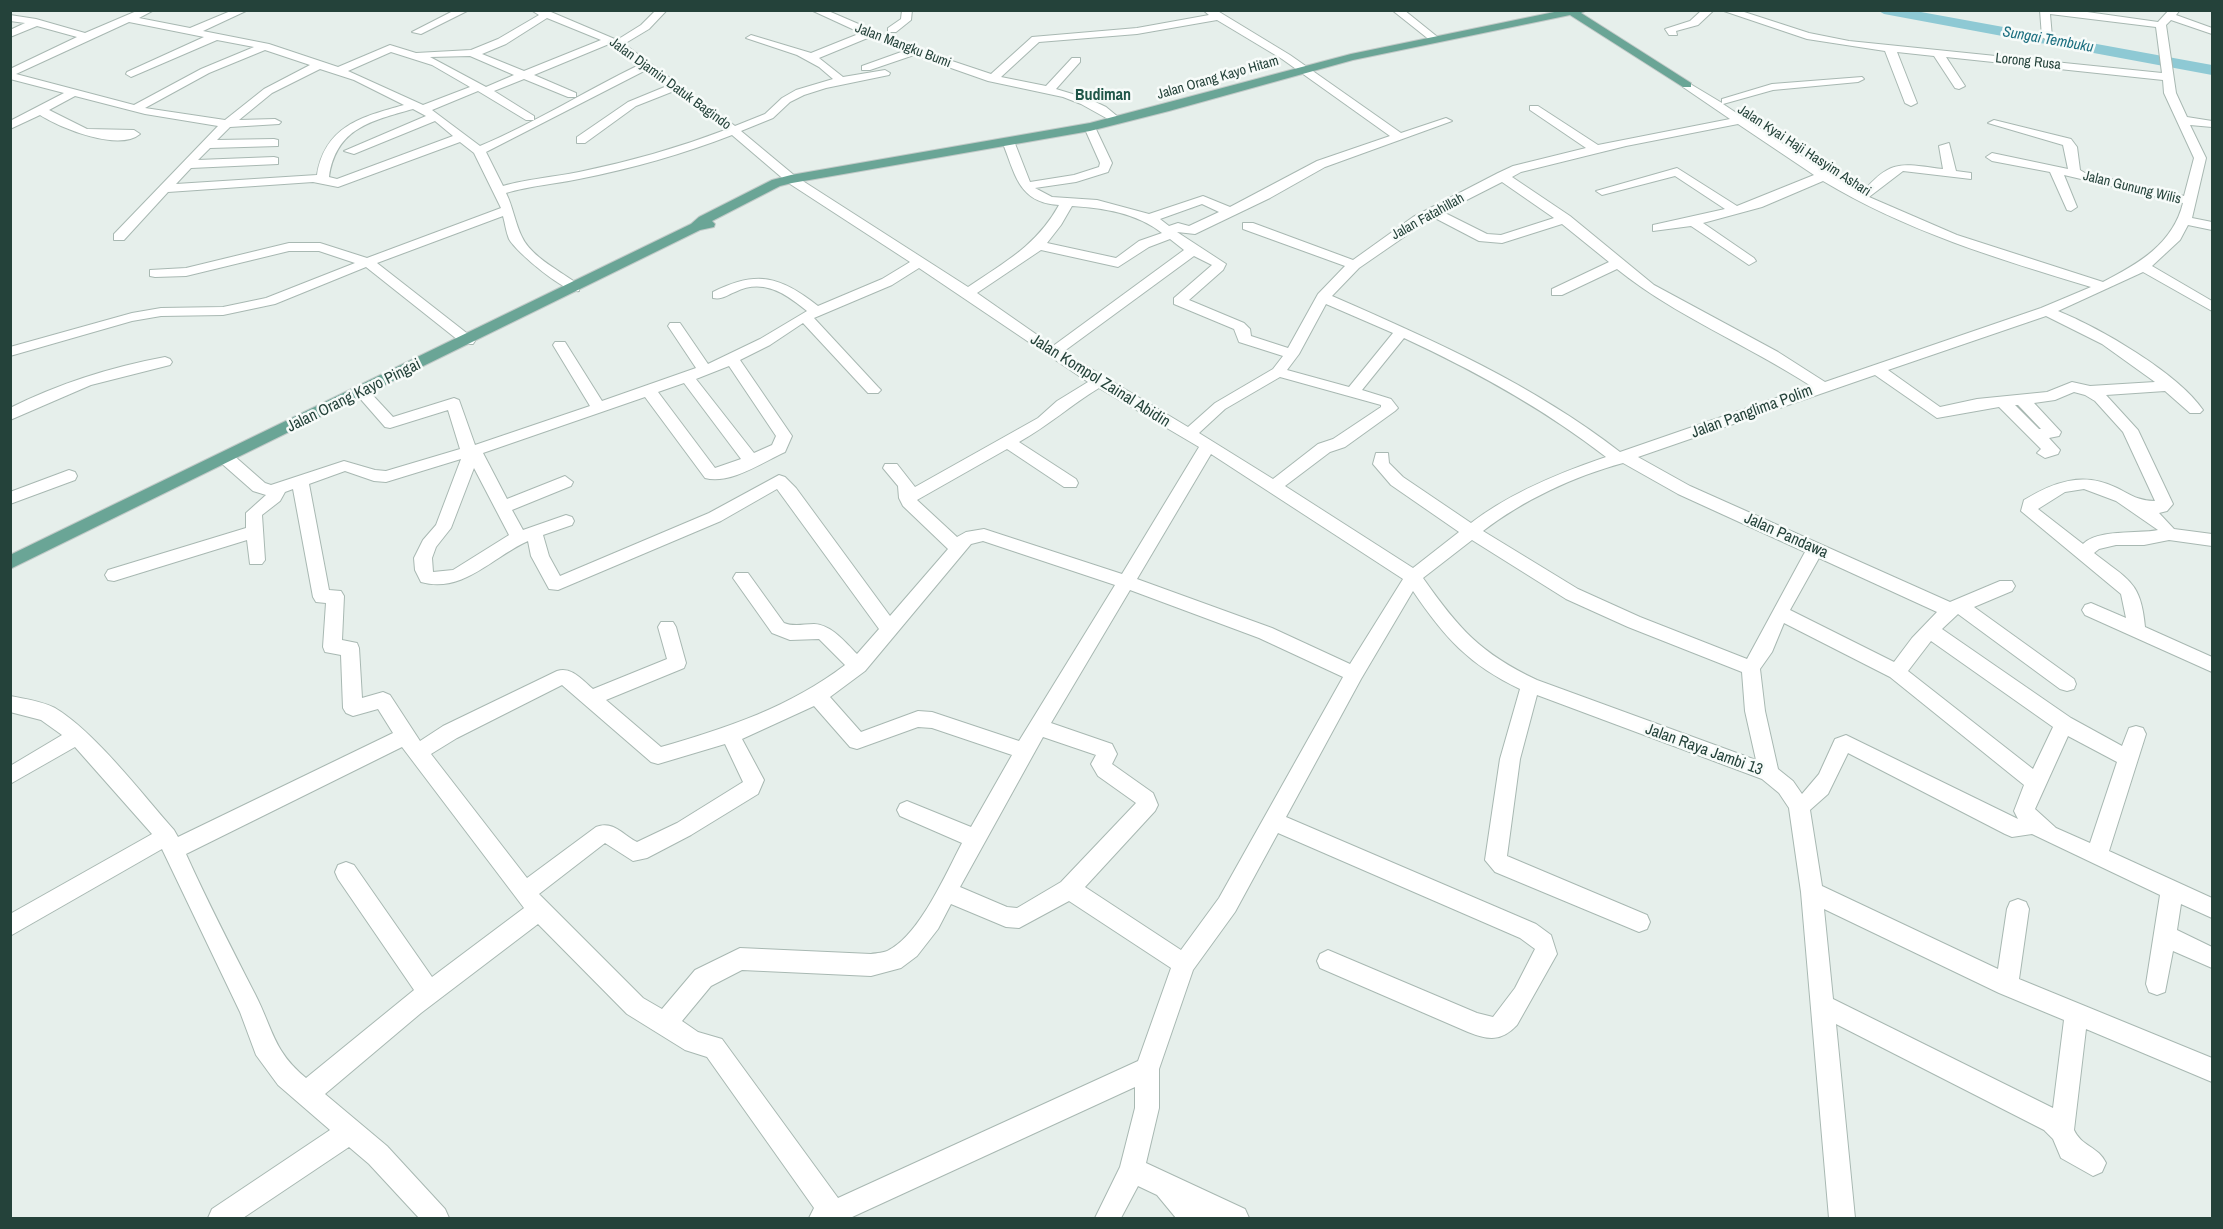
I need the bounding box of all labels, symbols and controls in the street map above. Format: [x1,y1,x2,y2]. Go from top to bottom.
street label: Jalan Mangku Bumi [853,20,953,72]
water label: Sungai Tembuku [2001,23,2095,57]
street label: Jalan Djamin Datuk Bagindo [606,34,734,134]
street label: Lorong Rusa [1994,50,2062,74]
street label: Jalan Orang Kayo Hitam [1155,53,1281,103]
district label: Budiman [1075,86,1131,106]
street label: Jalan Kyai Haji Hasyim Ashari [1734,102,1874,200]
street label: Jalan Gunung Wilis [2081,168,2183,208]
street label: Jalan Fatahillah [1389,190,1467,244]
street label: Jalan Kompol Zainal Abidin [1027,330,1173,432]
street label: Jalan Orang Kayo Pingai [284,355,424,437]
street label: Jalan Panglima Polim [1689,381,1815,443]
street label: Jalan Pandawa [1741,509,1831,563]
street label: Jalan Raya Jambi 13 [1643,720,1765,780]

